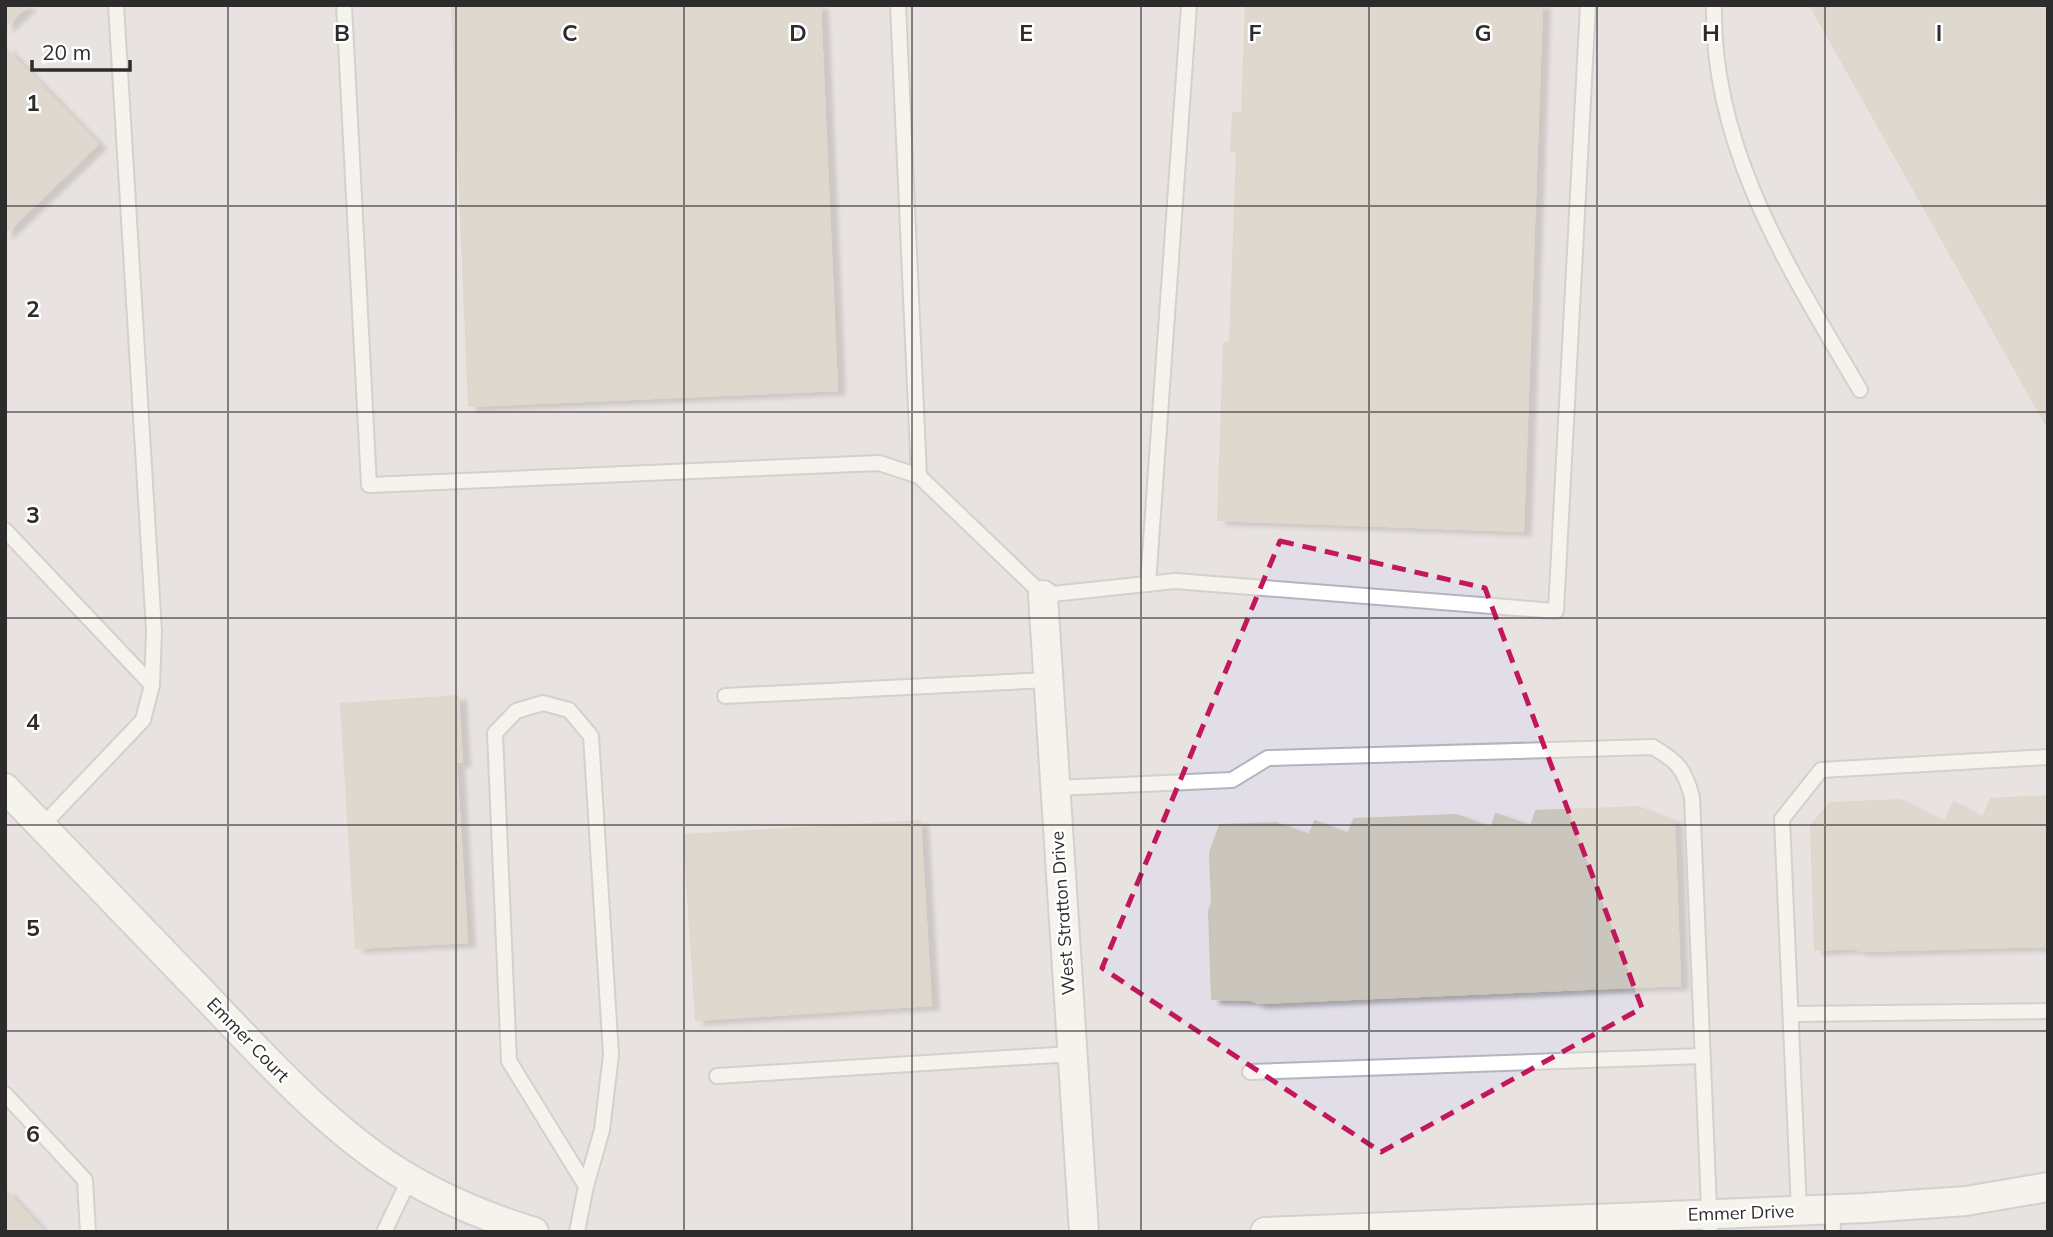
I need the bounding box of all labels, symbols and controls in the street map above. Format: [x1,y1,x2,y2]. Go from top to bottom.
text: B [334,18,350,47]
text: C [562,18,578,47]
text: D [789,18,807,47]
text: E [1019,18,1033,47]
text: F [1248,18,1262,47]
text: G [1474,18,1492,47]
text: H [1702,18,1720,47]
text: I [1936,18,1942,47]
scale bar [32,28,130,72]
text: 20 m [42,39,91,65]
text: 1 [26,88,40,117]
text: 2 [26,294,40,323]
text: 3 [26,500,40,529]
text: 4 [26,707,40,736]
street label: West Stratton Drive [1045,830,1080,996]
text: 5 [26,913,40,942]
street label: Emmer Court [202,993,294,1087]
text: 6 [26,1119,40,1148]
street label: Emmer Drive [1687,1199,1795,1226]

